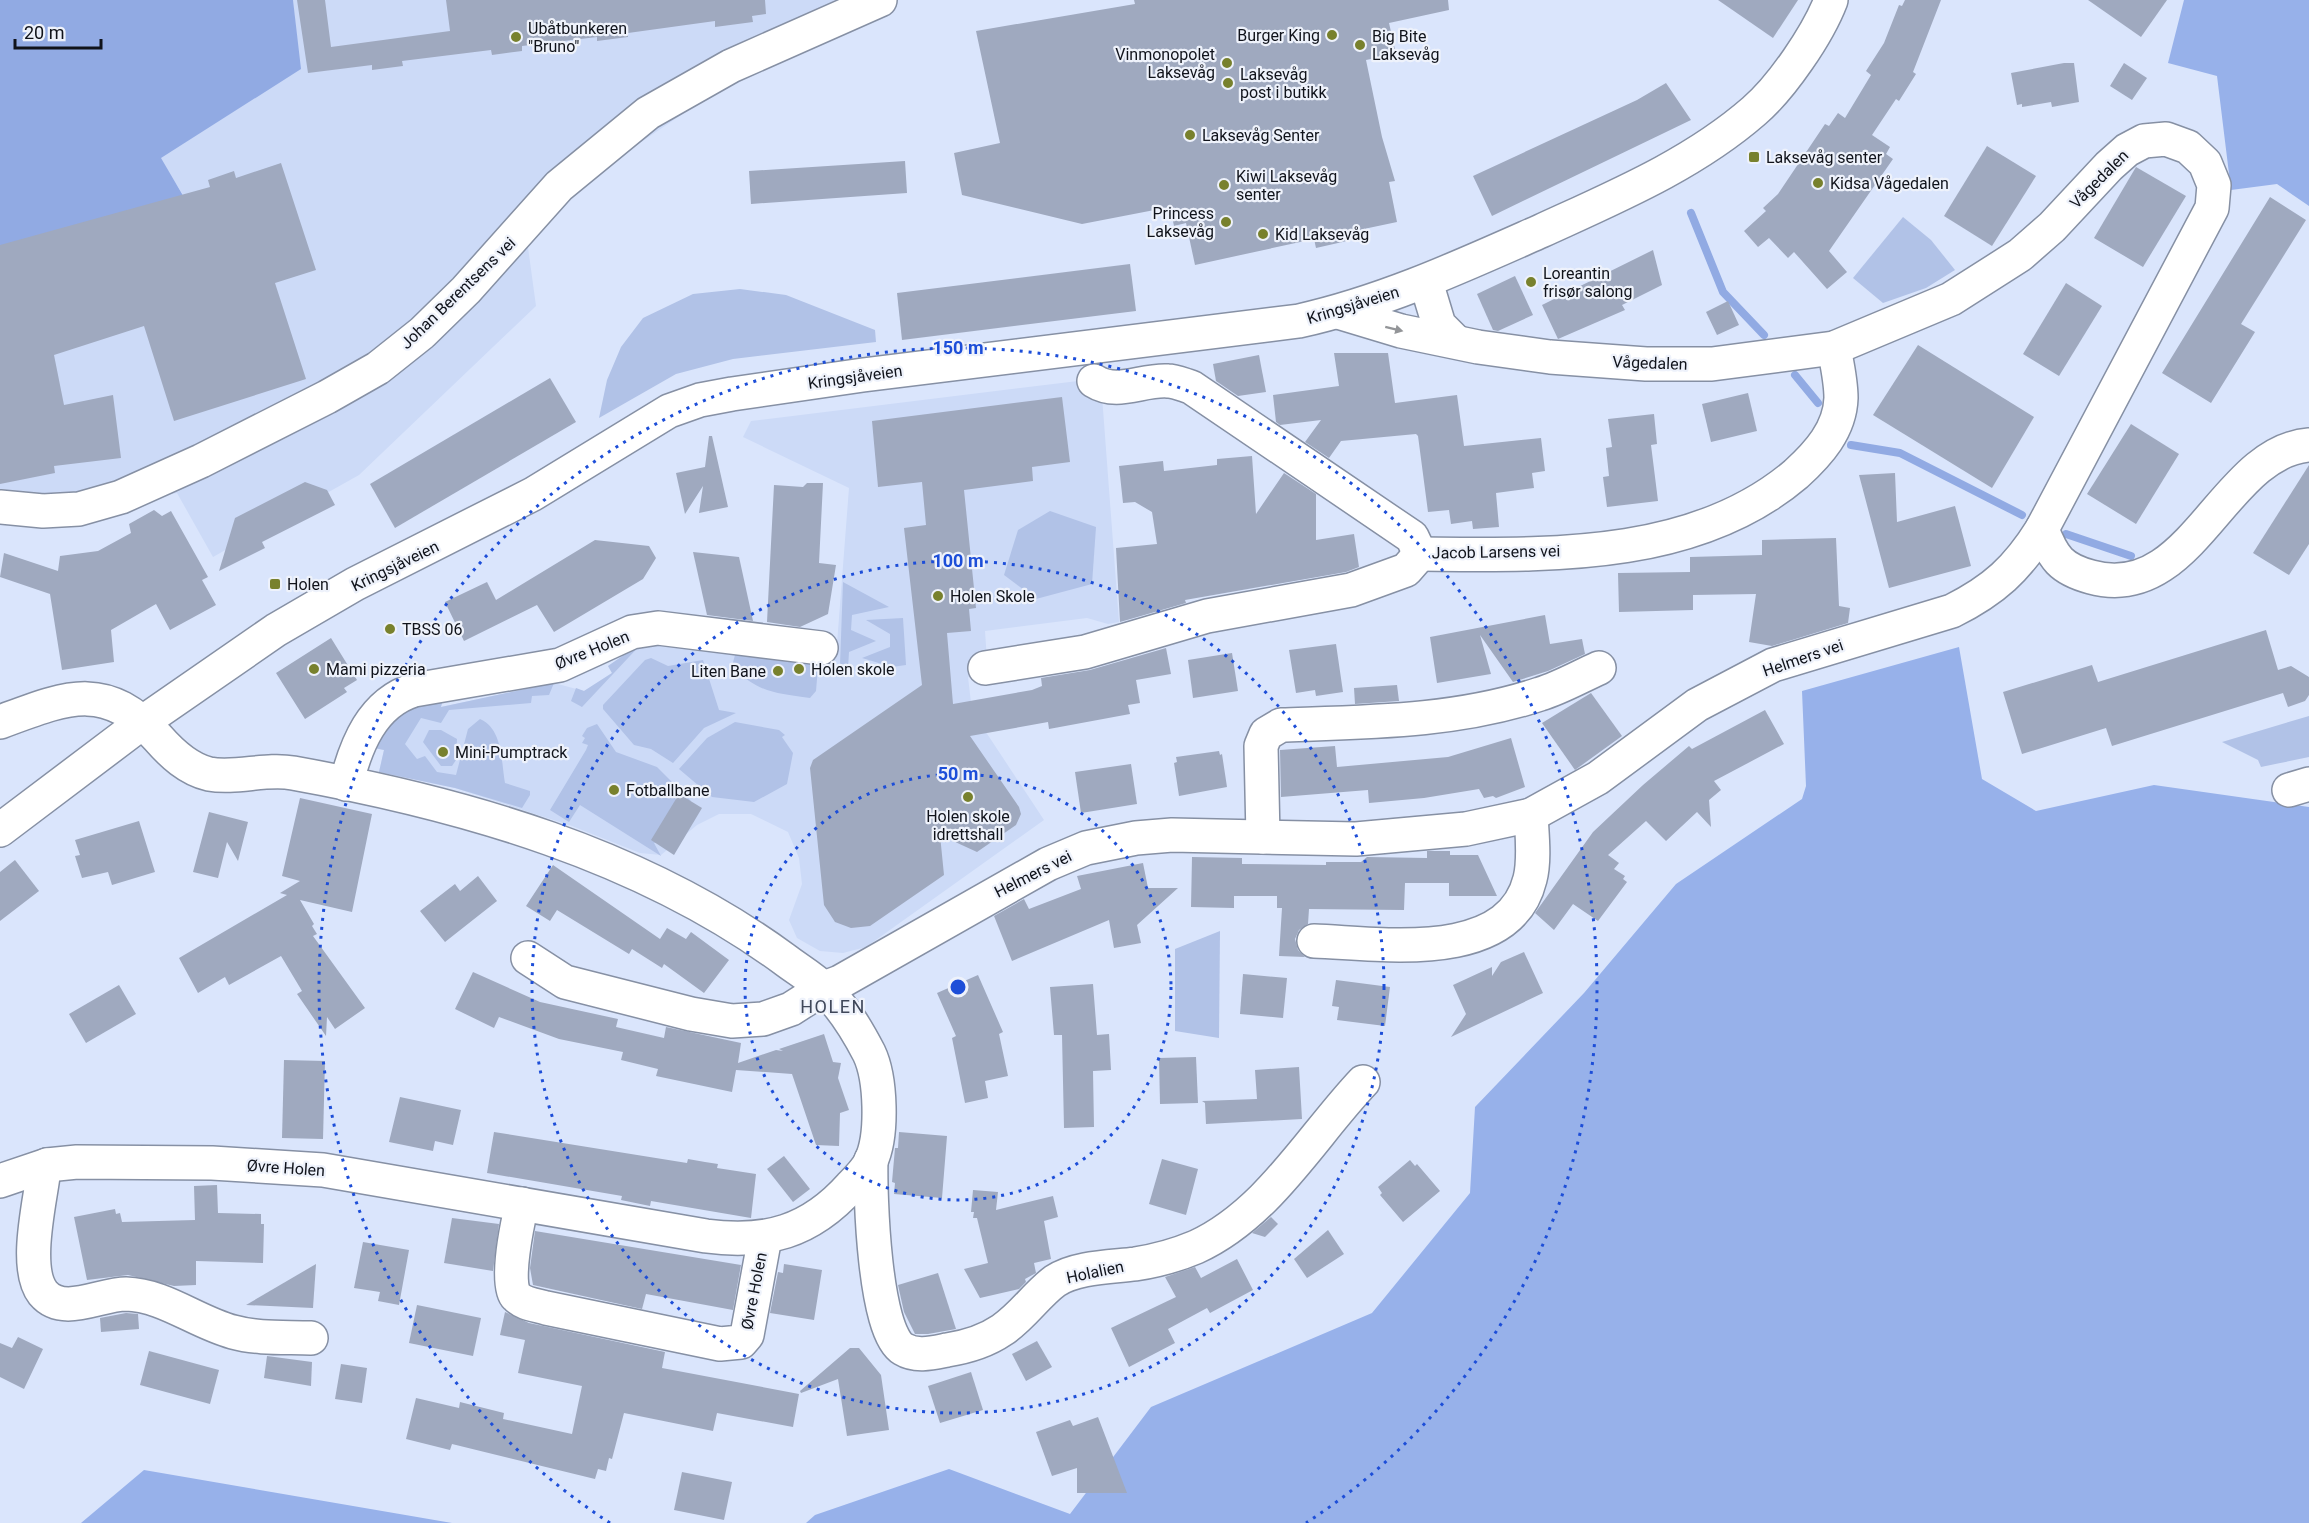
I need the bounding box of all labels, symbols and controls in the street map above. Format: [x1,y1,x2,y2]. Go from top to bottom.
scale bar [15,12,100,50]
place label: Ubåtbunkeren "Bruno" [528,19,627,56]
text: 20 m [24,22,64,43]
place label: Burger King [1237,26,1320,45]
place label: Big Bite Laksevåg [1372,27,1439,64]
marker: Burger King [1325,28,1339,42]
marker: Ubåtbunkeren "Bruno" [509,30,523,44]
marker: Big Bite Laksevåg [1353,38,1367,52]
place label: Vinmonopolet Laksevåg [1115,45,1215,82]
marker: Vinmonopolet Laksevåg [1220,56,1234,70]
place label: Laksevåg post i butikk [1240,65,1327,102]
marker: Laksevåg post i butikk [1221,76,1235,90]
place label: Laksevåg Senter [1202,126,1320,145]
marker: Laksevåg Senter [1183,128,1197,142]
street label: Vågedalen [2066,146,2132,212]
place label: Laksevåg senter [1766,148,1883,167]
marker: Laksevåg senter [1747,150,1761,164]
place label: Kiwi Laksevåg senter [1236,167,1337,204]
place label: Kidsa Vågedalen [1830,174,1949,193]
marker: Kidsa Vågedalen [1811,176,1825,190]
marker: Kiwi Laksevåg senter [1217,178,1231,192]
place label: Princess Laksevåg [1147,204,1214,241]
marker: Princess Laksevåg [1219,215,1233,229]
place label: Kid Laksevåg [1275,225,1369,244]
marker: Kid Laksevåg [1256,227,1270,241]
street label: Johan Berentsens vei [397,233,519,353]
place label: Loreantin frisør salong [1543,264,1632,301]
marker: Loreantin frisør salong [1524,275,1538,289]
street label: Kringsjåveien [1305,282,1401,328]
one-way arrow [1385,324,1403,334]
text: 150 m [932,337,984,358]
street label: Vågedalen [1612,352,1688,374]
street label: Kringsjåveien [807,361,903,393]
street label: Kringsjåveien [348,537,442,595]
street label: Jacob Larsens vei [1432,541,1560,563]
text: 100 m [932,550,984,571]
place label: Holen [287,575,329,594]
marker: Holen [268,577,282,591]
place label: Holen Skole [950,587,1035,606]
marker: Holen Skole [931,589,945,603]
place label: TBSS 06 [402,620,462,639]
marker: TBSS 06 [383,622,397,636]
street label: Øvre Holen [552,627,632,673]
street label: Helmers vei [1760,635,1846,681]
place label: Mami pizzeria [326,660,426,679]
place label: Holen skole [811,660,895,679]
marker: Mami pizzeria [307,662,321,676]
place label: Liten Bane [691,662,766,681]
marker: Holen skole [792,662,806,676]
marker: Liten Bane [771,664,785,678]
place label: Mini-Pumptrack [455,743,568,762]
marker: Mini-Pumptrack [436,745,450,759]
text: 50 m [938,763,978,784]
place label: Fotballbane [626,781,710,800]
marker: Fotballbane [607,783,621,797]
marker: Holen skole idrettshall [961,790,975,804]
place label: Holen skole idrettshall [926,807,1010,844]
street label: Helmers vei [991,846,1075,902]
centre of rings [948,977,968,997]
district label: HOLEN [800,996,866,1017]
street label: Øvre Holen [246,1156,326,1180]
street label: Øvre Holen [737,1251,771,1331]
street label: Holalien [1065,1257,1125,1287]

